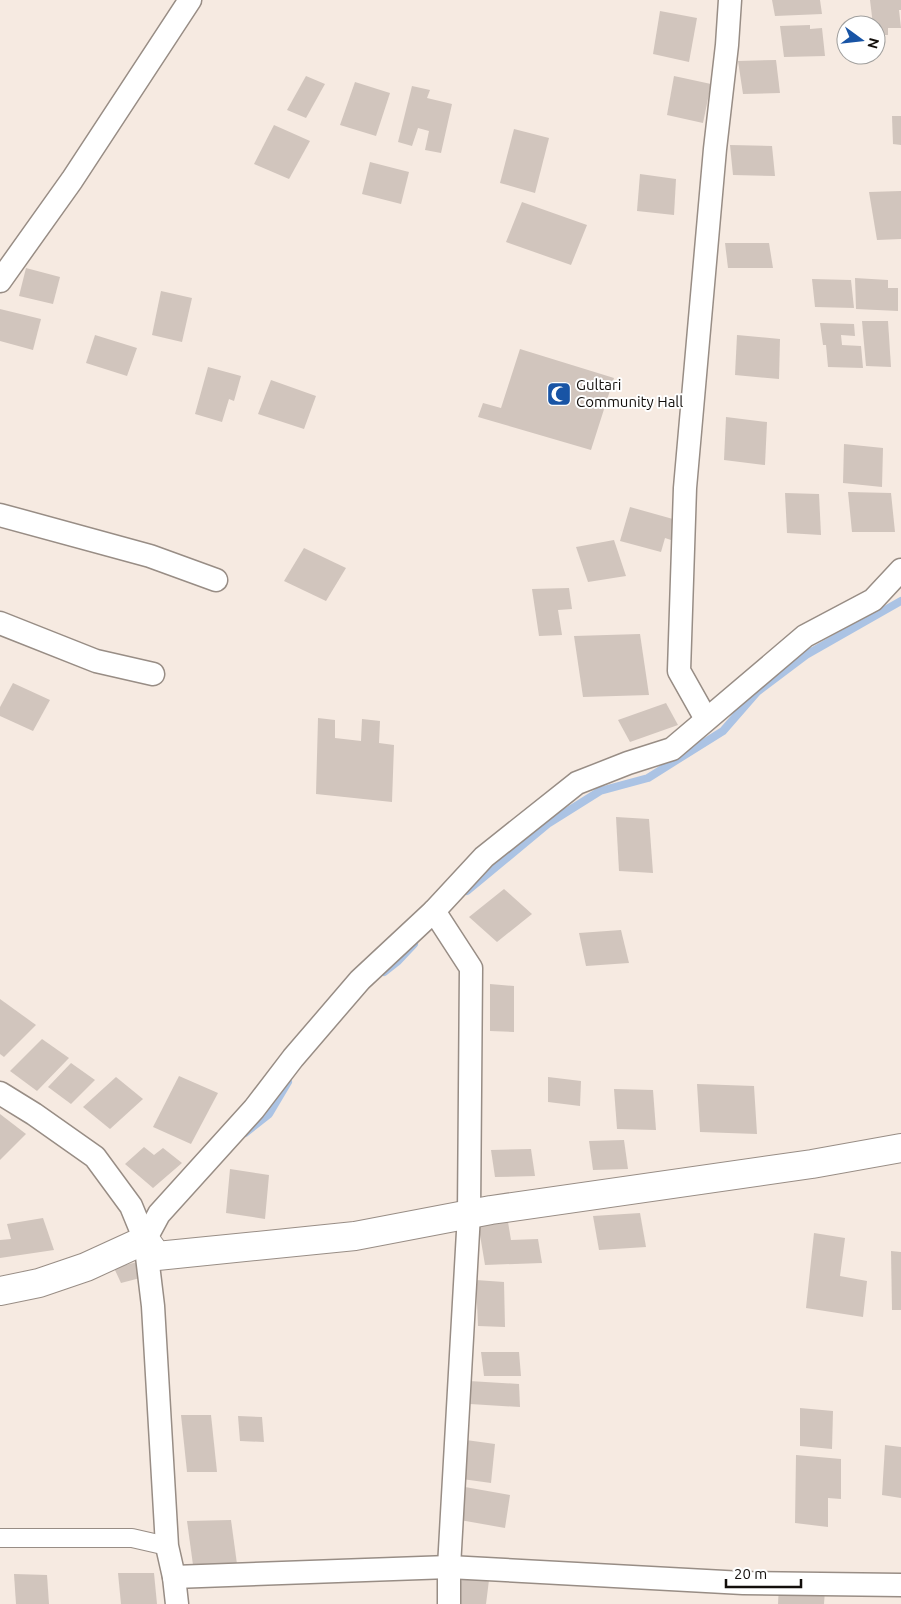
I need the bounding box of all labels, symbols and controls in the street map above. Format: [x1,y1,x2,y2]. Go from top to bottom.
north arrow [836,15,886,65]
text: N [864,36,883,50]
place label: Gultari Community Hall [576,376,683,410]
mosque icon: Gultari Community Hall [546,381,572,407]
scale bar [726,1556,801,1588]
text: 20 m [734,1565,767,1582]

